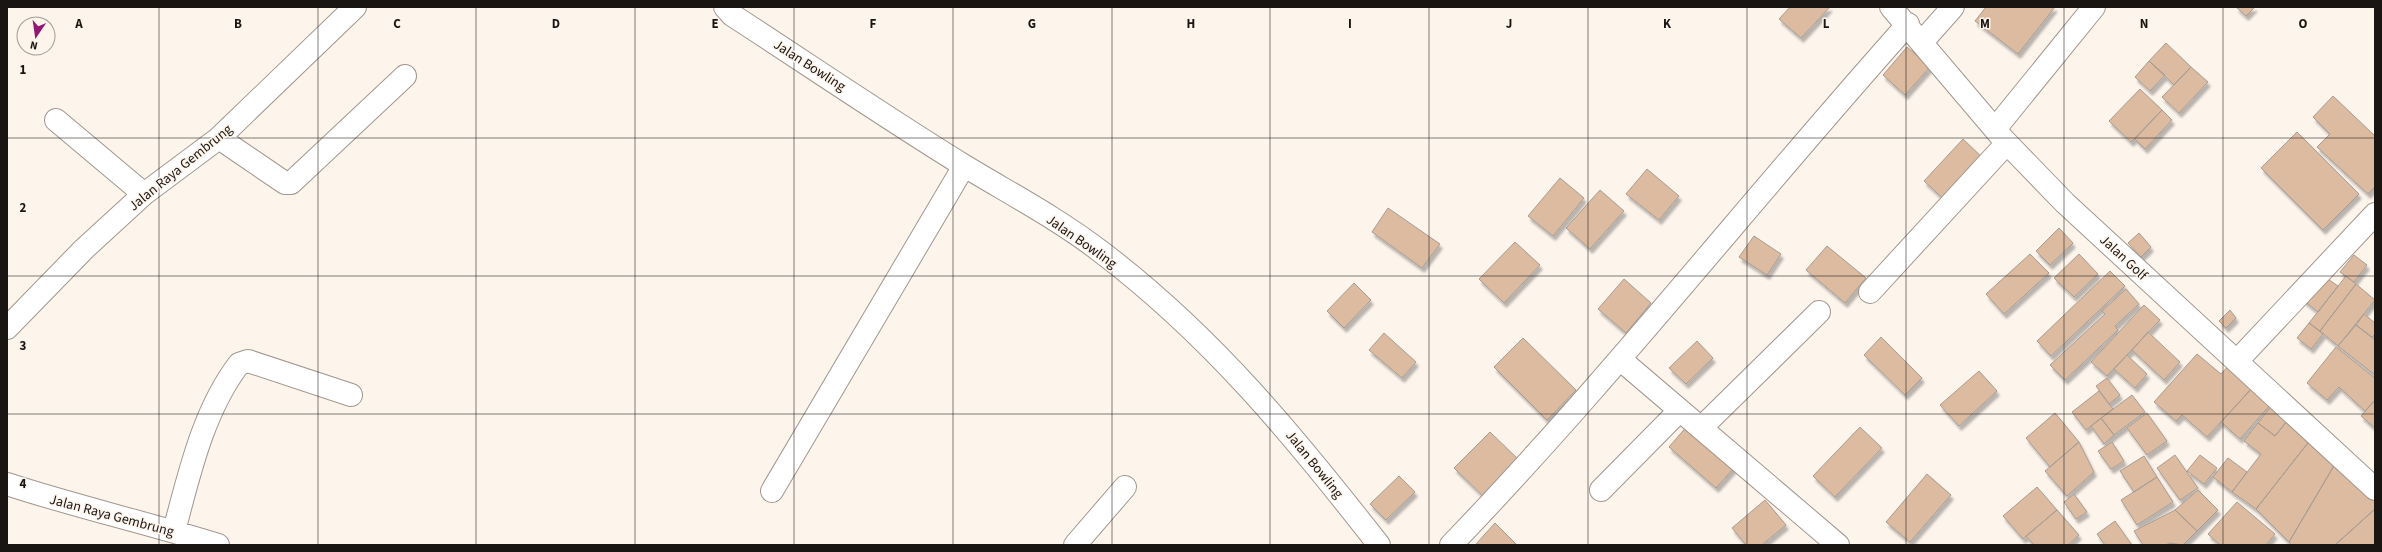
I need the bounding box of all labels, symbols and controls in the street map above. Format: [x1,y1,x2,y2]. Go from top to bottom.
text: A [74,15,83,33]
text: B [234,15,242,33]
text: C [393,15,401,33]
text: D [552,15,560,33]
text: E [711,15,719,33]
text: F [870,15,877,33]
text: G [1028,15,1036,33]
text: H [1187,15,1195,33]
text: I [1348,15,1352,33]
text: J [1506,15,1512,33]
text: K [1663,15,1672,33]
text: L [1823,15,1830,33]
text: M [1980,15,1990,33]
text: N [2140,15,2148,33]
text: O [2299,15,2308,33]
north arrow [16,16,56,56]
street label: Jalan Bowling [769,35,849,97]
text: N [29,37,39,53]
text: 1 [20,61,27,79]
street label: Jalan Raya Gembrung [125,120,237,216]
text: 2 [20,199,27,217]
street label: Jalan Bowling [1042,210,1121,274]
street label: Jalan Golf [2095,230,2152,286]
text: 3 [20,337,27,355]
street label: Jalan Bowling [1281,426,1348,503]
text: 4 [20,475,27,493]
street label: Jalan Raya Gembrung [47,490,176,542]

